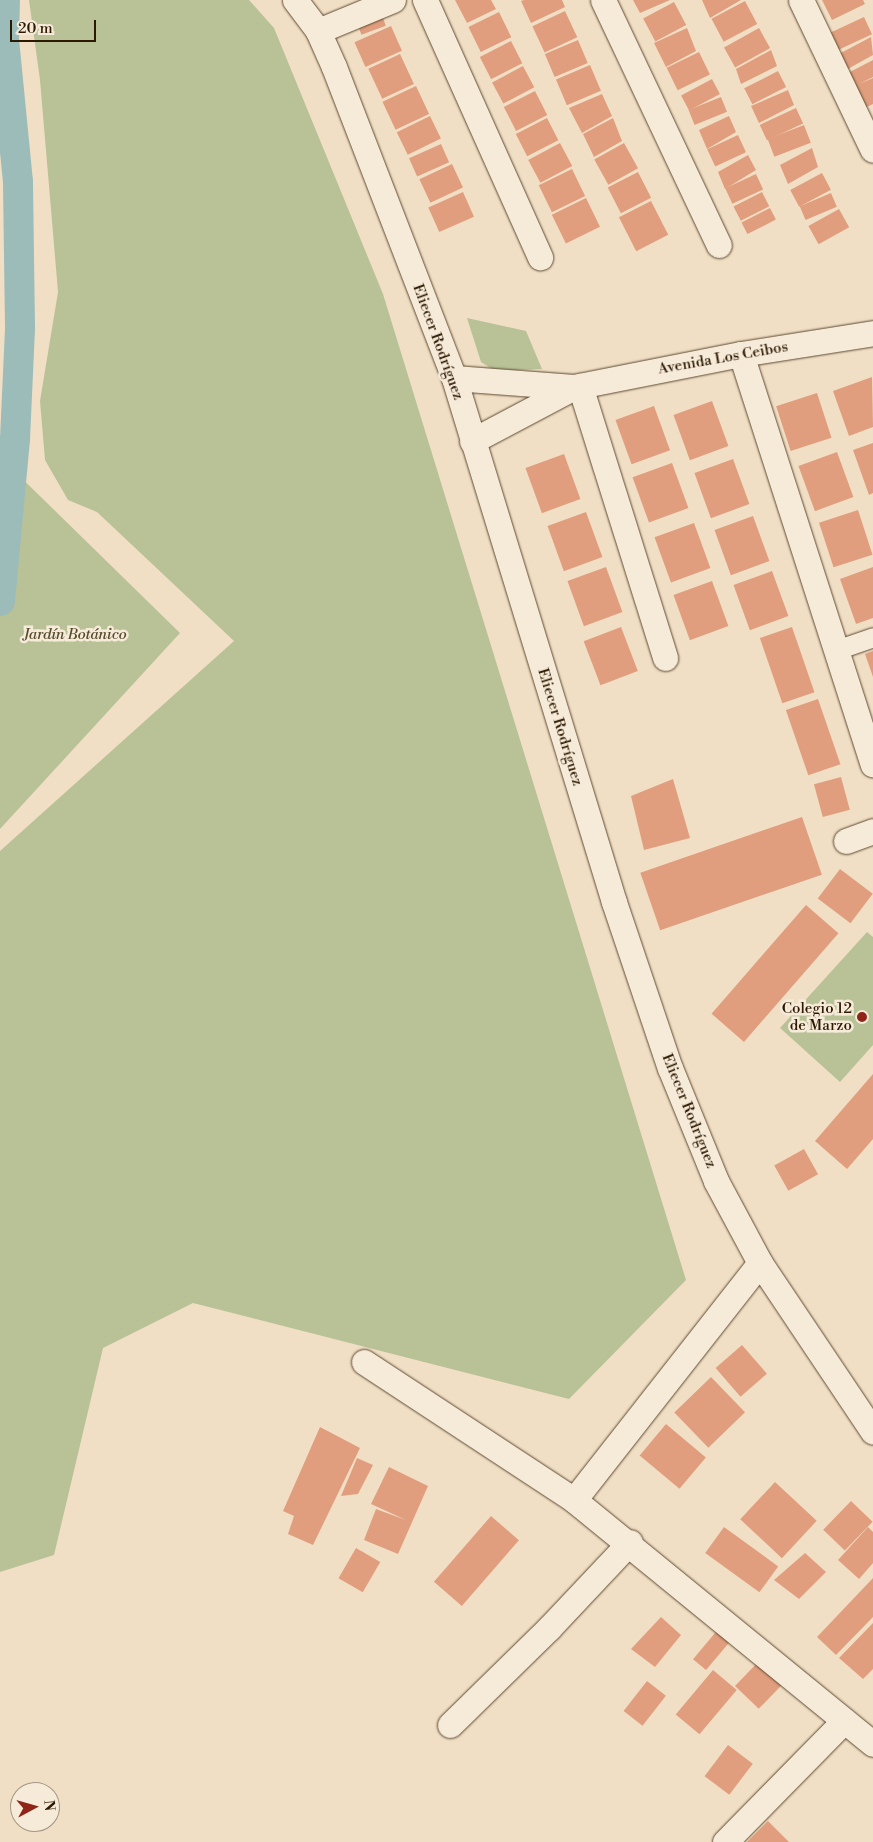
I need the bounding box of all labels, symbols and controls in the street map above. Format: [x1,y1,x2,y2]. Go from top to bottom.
scale bar [12,10,99,42]
text: 20 m [18,19,53,38]
street label: Eliecer Rodríguez [409,282,467,402]
street label: Avenida Los Ceibos [657,338,789,378]
park label: Jardín Botánico [23,626,127,644]
street label: Eliecer Rodríguez [534,666,586,788]
place label: Colegio 12 de Marzo [782,999,852,1034]
marker: Colegio 12 de Marzo [856,1011,868,1023]
street label: Eliecer Rodríguez [658,1051,720,1171]
north arrow [10,1782,60,1832]
text: N [39,1799,58,1812]

